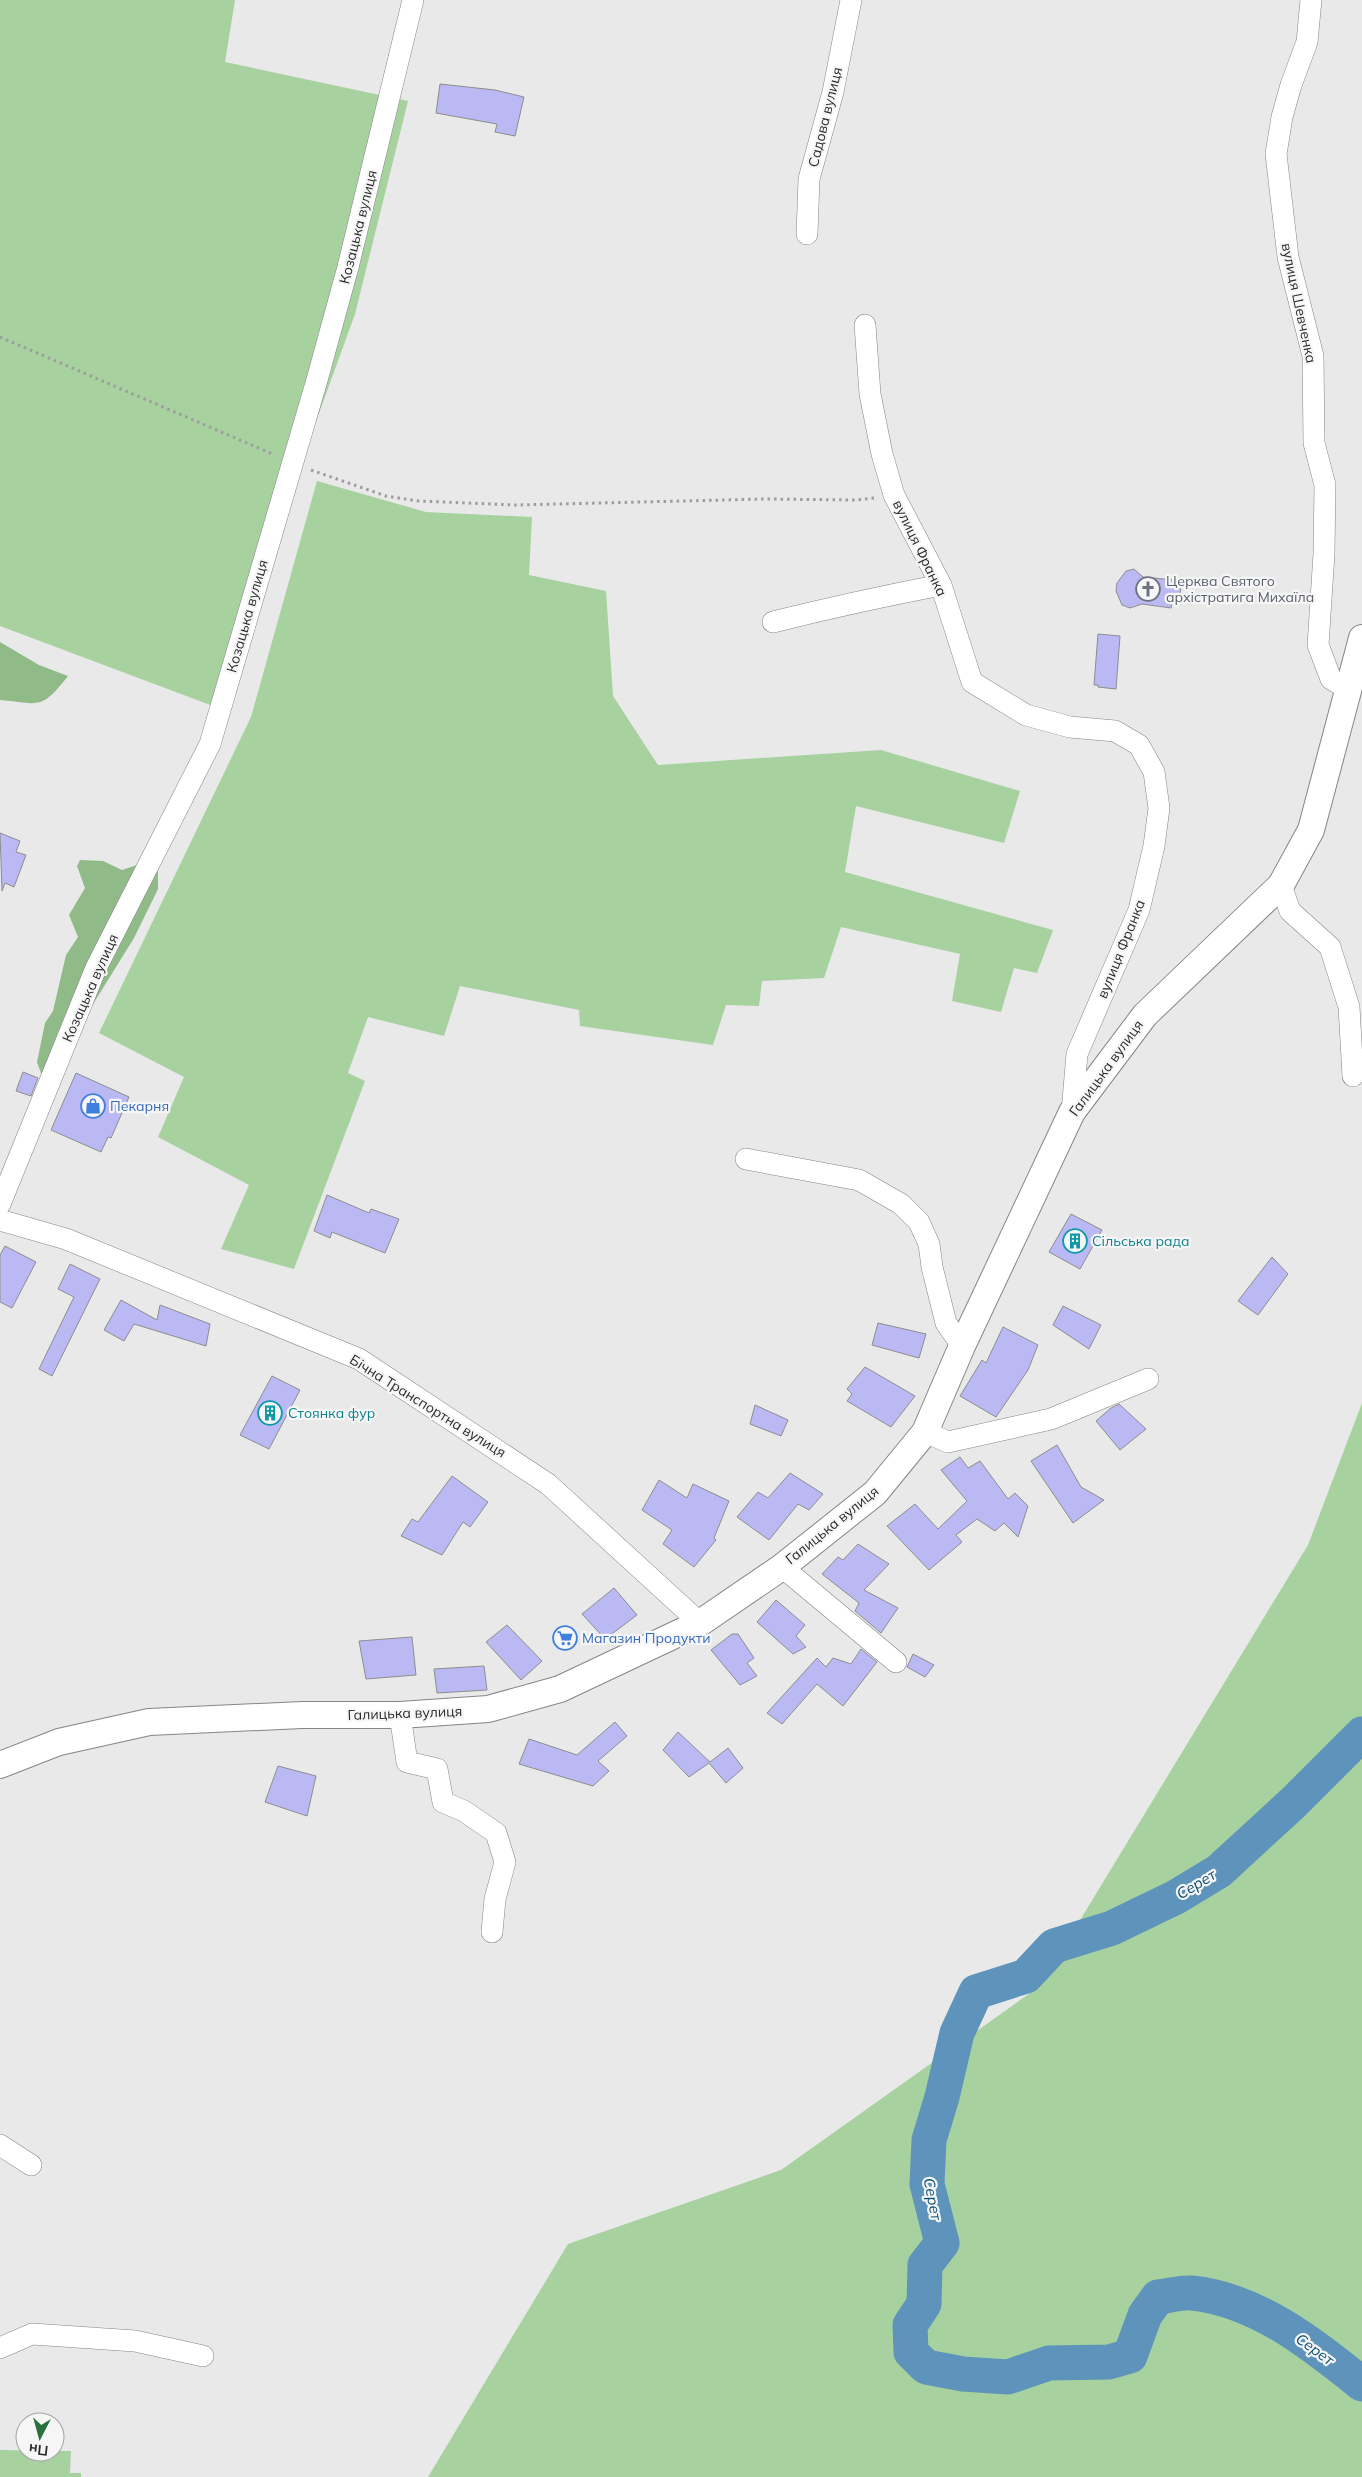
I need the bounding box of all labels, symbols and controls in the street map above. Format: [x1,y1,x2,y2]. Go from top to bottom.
street label: Садова вулиця [804,65,846,169]
street label: Козацька вулиця [335,168,381,286]
street label: вулиця Шевченка [1277,241,1321,365]
street label: вулиця Франка [889,497,951,599]
street label: Козацька вулиця [222,557,272,675]
place label: Церква Святого архістратига Михаїла [1166,572,1314,606]
church icon: Церква Святого архістратига Михаїла [1135,576,1161,602]
street label: вулиця Франка [1093,897,1149,1001]
street label: Козацька вулиця [58,931,122,1045]
street label: Галицька вулиця [1065,1016,1147,1120]
shop icon: Пекарня [80,1093,106,1119]
place label: Пекарня [110,1097,169,1115]
building icon: Сільська рада [1062,1228,1088,1254]
place label: Сільська рада [1092,1232,1190,1250]
street label: Бічна Транспортна вулиця [346,1350,510,1462]
building icon: Стоянка фур [257,1400,283,1426]
place label: Стоянка фур [288,1404,375,1422]
street label: Галицька вулиця [782,1482,882,1568]
supermarket icon: Магазин Продукти [552,1625,578,1651]
place label: Магазин Продукти [582,1629,711,1647]
street label: Галицька вулиця [347,1702,463,1724]
water label: Серет [1173,1864,1220,1903]
water label: Серет [920,2176,947,2223]
water label: Серет [1292,2329,1339,2370]
north arrow [15,2412,65,2462]
text: Пн [28,2440,49,2460]

